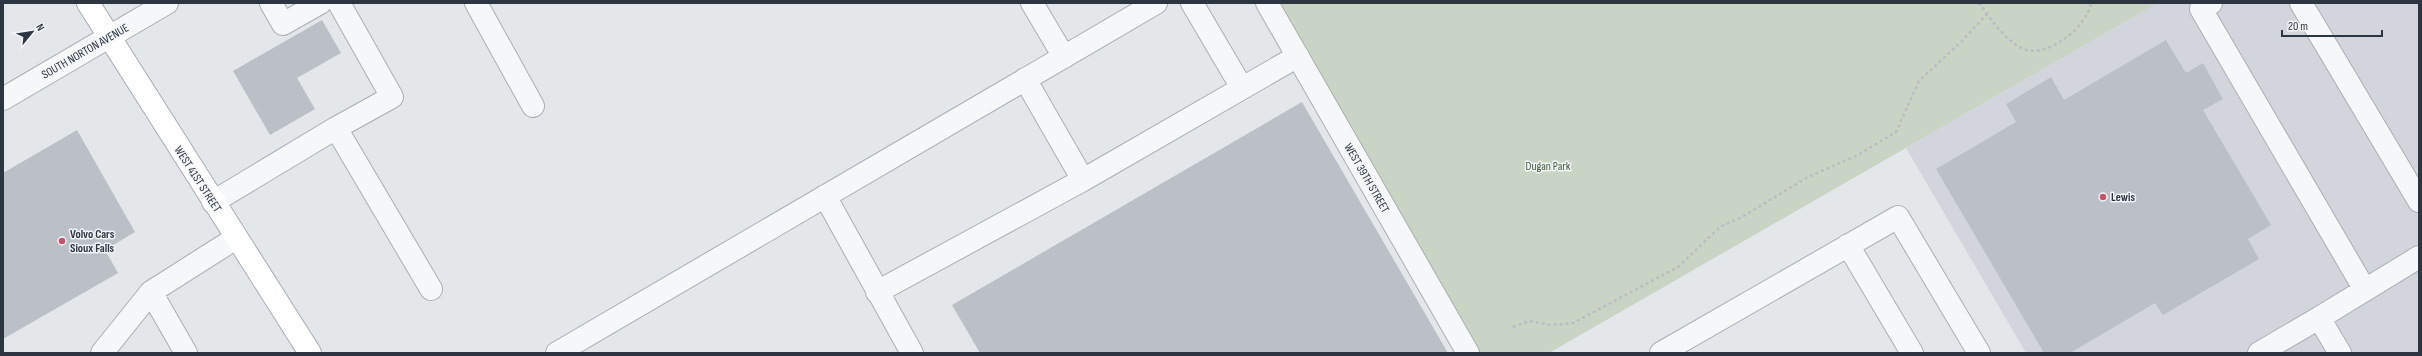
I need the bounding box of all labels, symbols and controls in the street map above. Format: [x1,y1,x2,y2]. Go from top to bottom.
north arrow [12,12,52,52]
scale bar [2282,12,2382,38]
text: 20 m [2288,19,2308,34]
street label: SOUTH NORTON AVENUE [39,20,131,82]
street label: WEST 39TH STREET [1341,141,1393,216]
street label: WEST 41ST STREET [171,143,225,215]
park label: Dugan Park [1526,159,1571,174]
place label: Lewis [2111,190,2135,205]
marker: Lewis [2098,192,2108,202]
place label: Volvo Cars Sioux Falls [70,227,115,256]
marker: Volvo Cars Sioux Falls [57,236,67,246]

